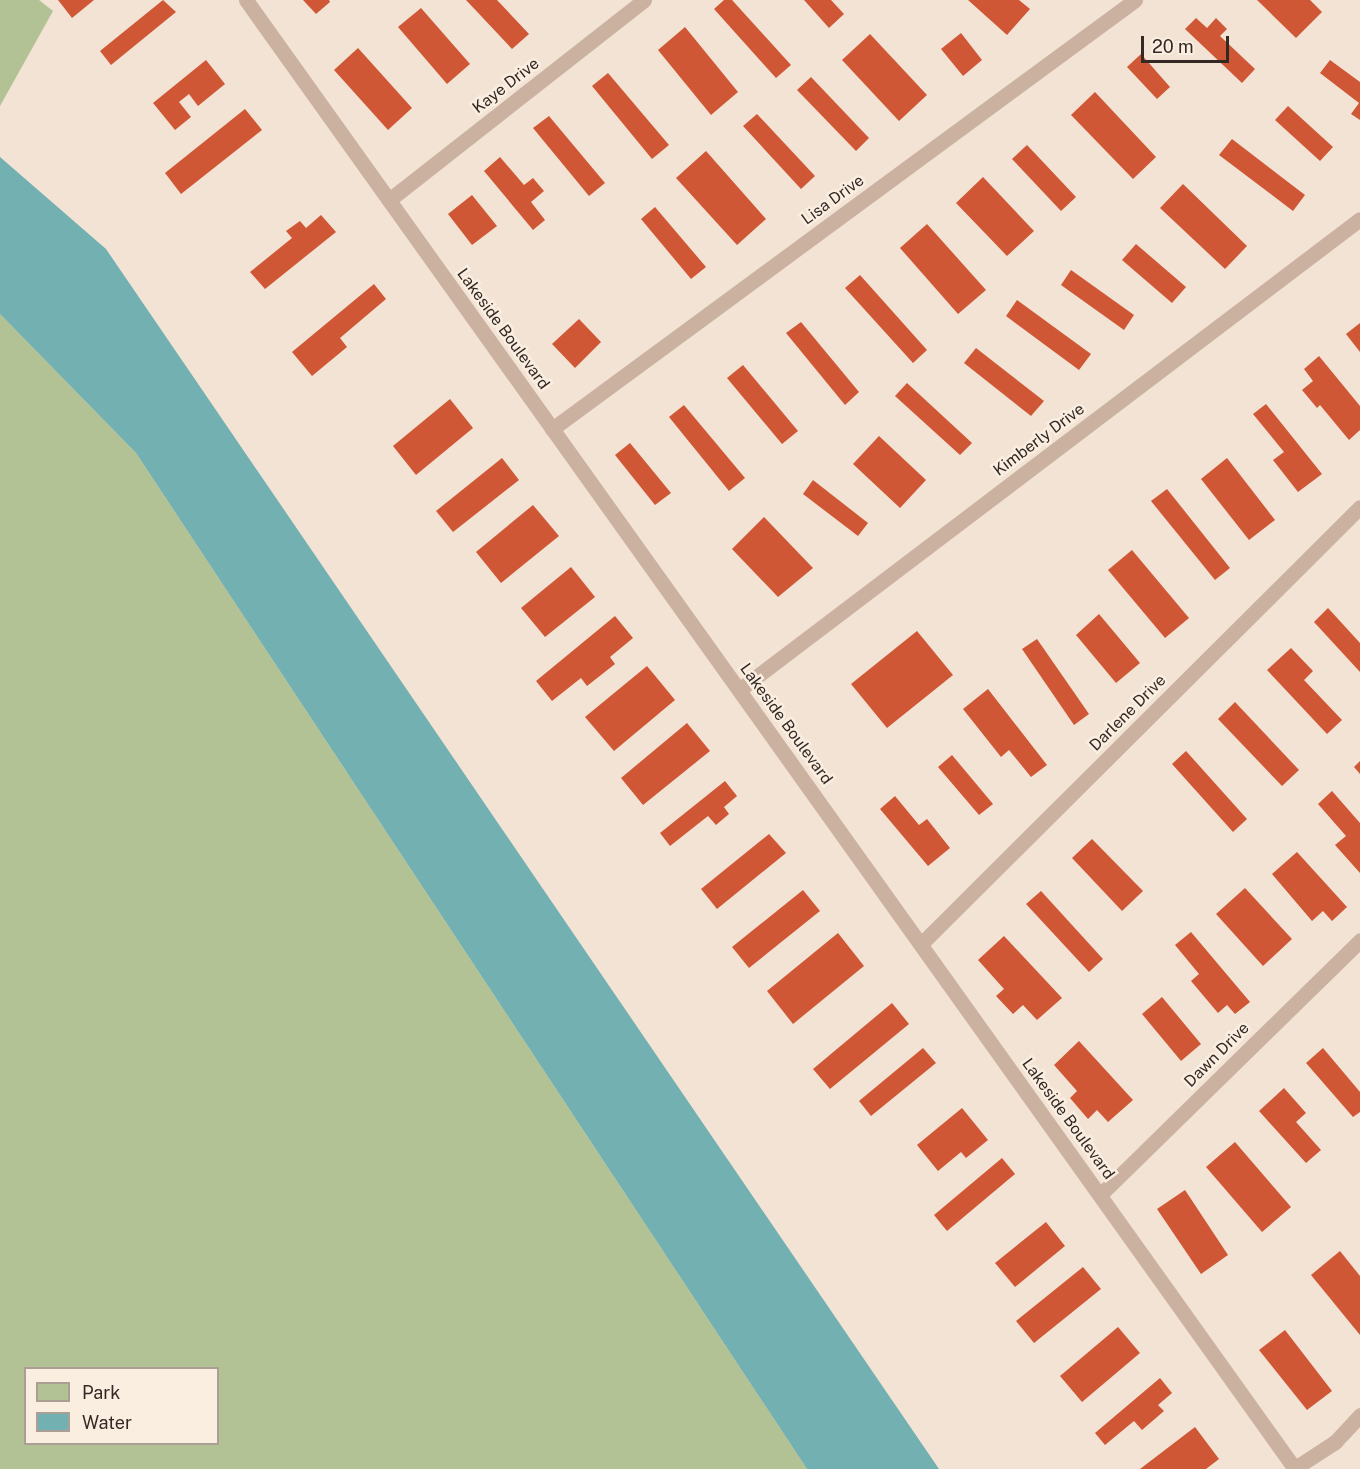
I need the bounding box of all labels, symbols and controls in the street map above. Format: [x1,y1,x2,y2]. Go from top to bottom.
scale bar [1144,24,1232,62]
text: 20 m [1152,36,1194,57]
street label: Kaye Drive [469,54,543,118]
street label: Lisa Drive [798,171,868,229]
street label: Lakeside Boulevard [453,265,553,393]
street label: Kimberly Drive [990,400,1088,480]
street label: Lakeside Boulevard [736,660,836,788]
street label: Darlene Drive [1086,671,1170,755]
street label: Dawn Drive [1181,1019,1253,1091]
street label: Lakeside Boulevard [1018,1055,1118,1183]
legend [24,1367,219,1445]
text: Park [82,1382,120,1403]
text: Water [82,1412,132,1433]

